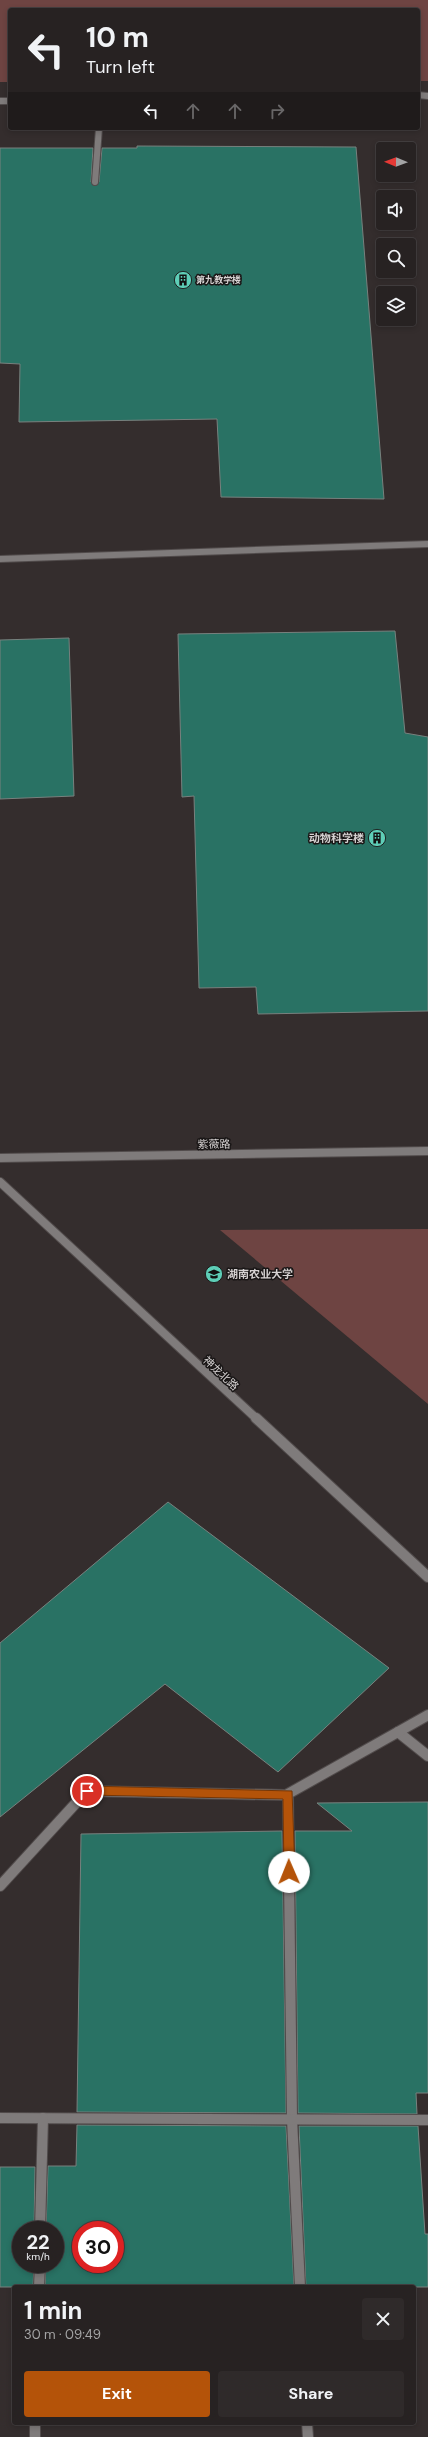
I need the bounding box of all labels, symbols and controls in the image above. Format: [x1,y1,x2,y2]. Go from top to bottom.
text: 10 m [86,19,149,56]
icon: left [20,24,72,76]
text: Turn left [86,55,155,79]
icon: left [140,100,162,122]
icon: ahead [182,100,204,122]
icon: ahead [224,100,246,122]
icon: right [266,100,288,122]
north arrow [376,142,416,182]
map controls [376,142,416,326]
button: sound [376,190,416,230]
button: search [376,238,416,278]
building icon: 第九教学楼 [173,270,193,290]
place label: 第九教学楼 [196,274,241,286]
button: layers [376,286,416,326]
building icon: 动物科学楼 [367,828,387,848]
place label: 动物科学楼 [309,831,364,845]
street label: 紫薇路 [197,1137,231,1151]
school or university icon: 湖南农业大学 [204,1264,224,1284]
place label: 湖南农业大学 [227,1267,293,1281]
street label: 神龙北路 [200,1353,242,1393]
pin [70,1774,104,1808]
icon: arrive [76,1780,98,1802]
position arrow [268,1851,310,1893]
speed limit sign: 30 [72,2221,124,2273]
text: 22 [26,2229,50,2255]
text: km/h [26,2250,50,2263]
text: 1 min [24,2295,82,2326]
button: close [362,2298,404,2340]
text: 30 m · 09:49 [24,2326,101,2343]
button: Exit [24,2371,210,2417]
button: Share [218,2371,404,2417]

